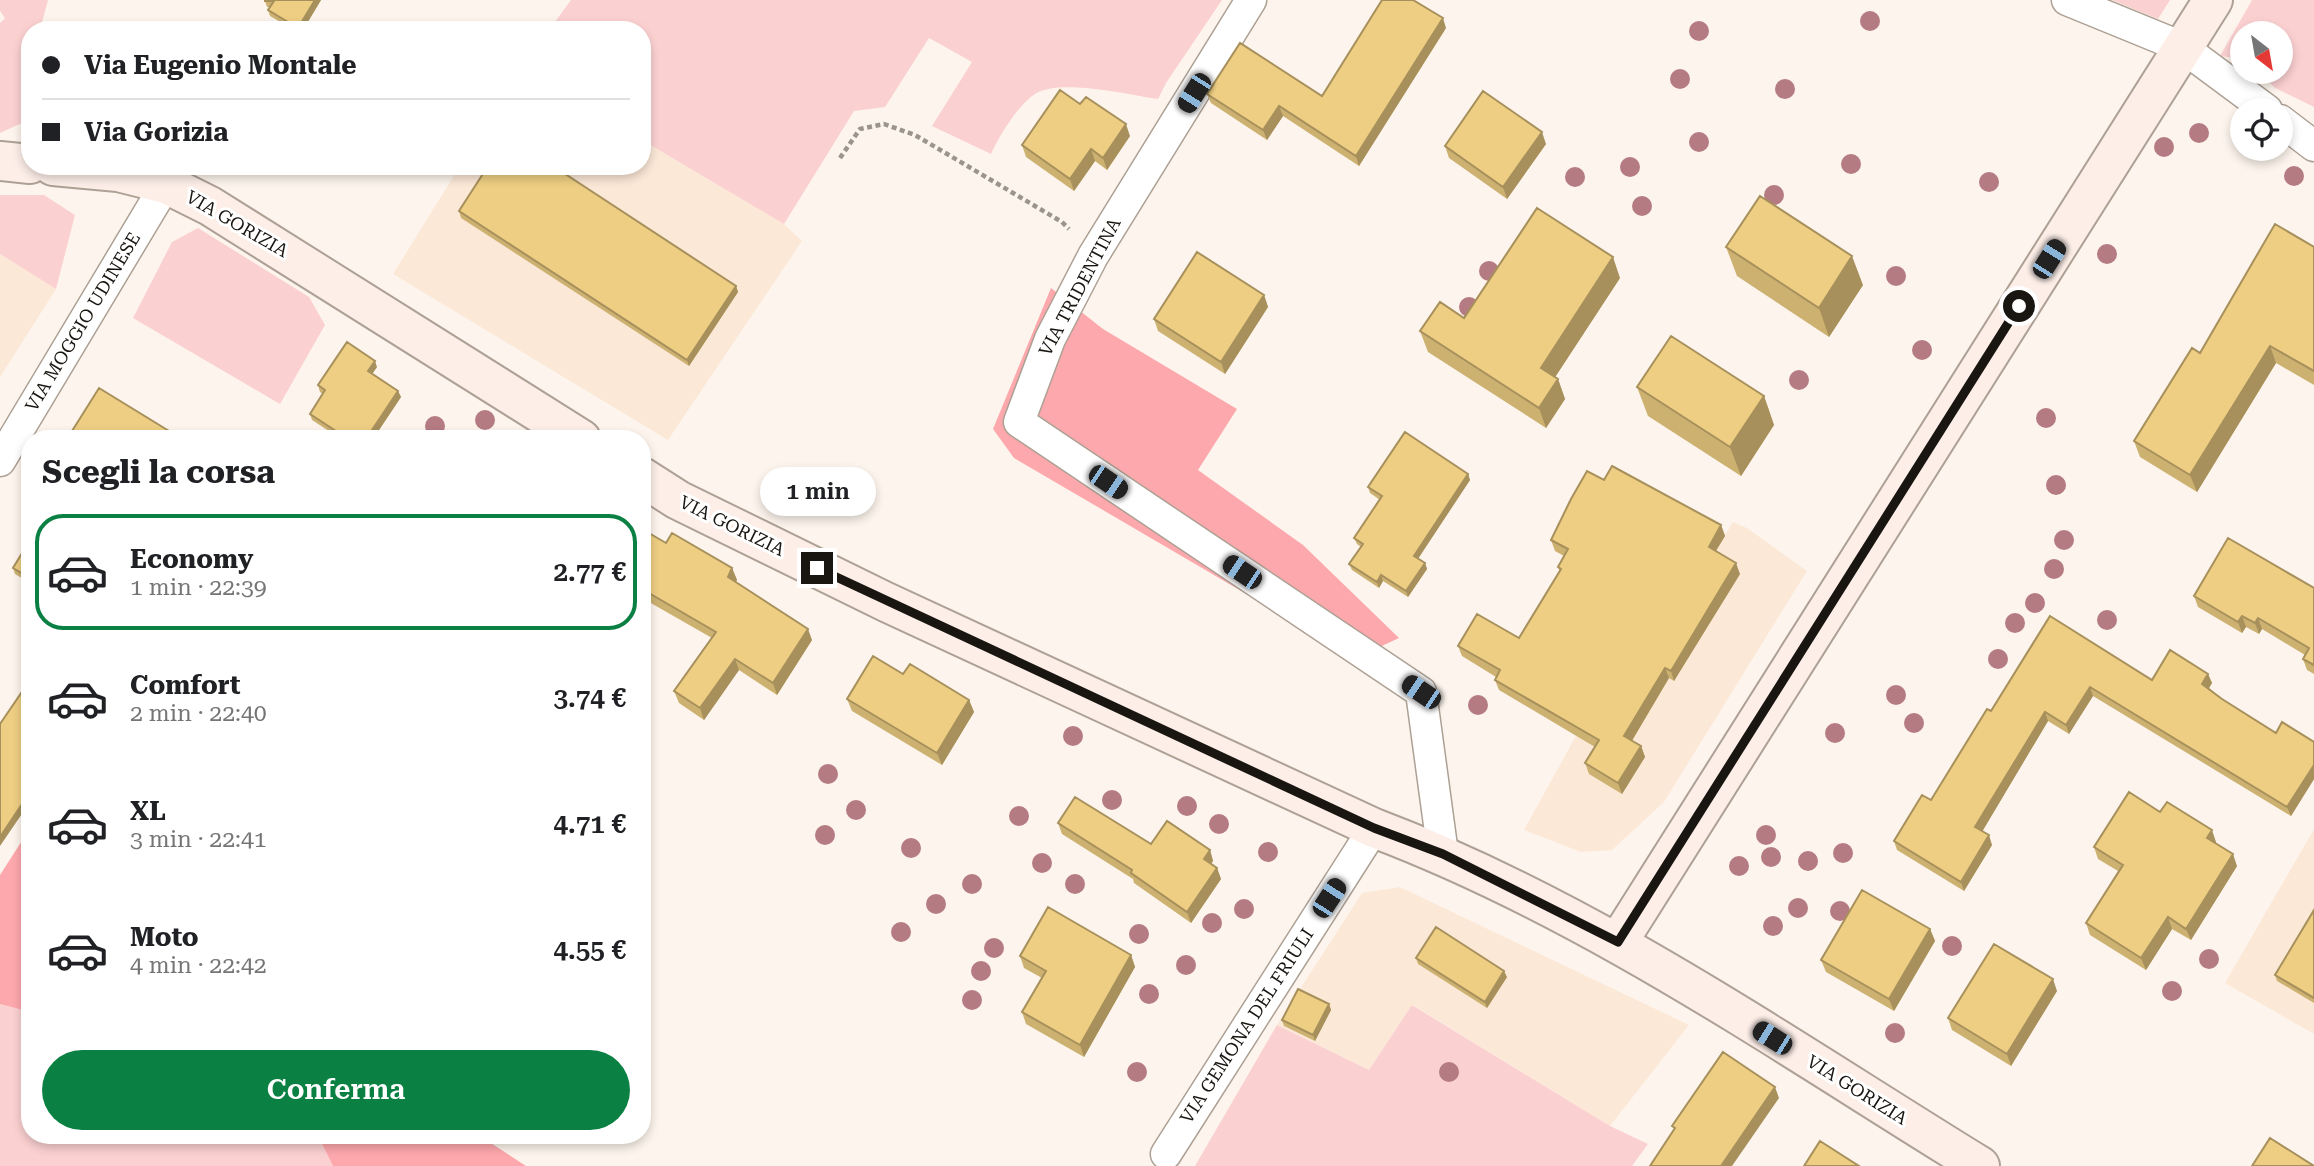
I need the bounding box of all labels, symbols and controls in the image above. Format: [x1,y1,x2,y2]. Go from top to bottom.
north arrow [2230,21,2292,84]
map controls [2230,21,2293,161]
text: Via Eugenio Montale [84,50,357,80]
car [1174,70,1215,116]
button: locate [2230,98,2293,161]
text: Via Gorizia [84,117,228,147]
street label: VIA GORIZIA [182,186,292,262]
street label: VIA TRIDENTINA [1034,214,1125,359]
street label: VIA MOGGIO UDINESE [21,228,144,415]
car [2029,236,2070,282]
route start [2003,290,2035,322]
text: Scegli la corsa [42,453,275,491]
car [1085,462,1132,502]
callout: 1 min [759,466,875,516]
text: 1 min [786,478,850,505]
street label: VIA GORIZIA [676,491,789,560]
icon: car [46,541,109,604]
text: Economy [130,544,253,574]
route end [801,552,833,584]
car [1219,552,1266,592]
text: 2.77 € [554,557,626,587]
text: 1 min · 22:39 [130,574,267,601]
icon: car [46,667,109,730]
text: Comfort [130,670,240,700]
car [1398,672,1445,712]
text: 3.74 € [554,683,626,713]
text: 2 min · 22:40 [130,700,267,727]
icon: car [46,793,109,856]
text: XL [130,796,166,826]
text: 4.71 € [554,809,626,839]
text: 3 min · 22:41 [130,826,267,853]
car [1309,875,1350,921]
icon: car [46,919,109,982]
text: Moto [130,922,199,952]
street label: VIA GEMONA DEL FRIULI [1176,924,1318,1127]
text: 4.55 € [554,935,626,965]
text: 4 min · 22:42 [130,952,267,979]
car [1749,1018,1796,1058]
button: Conferma [42,1050,630,1130]
street label: VIA GORIZIA [1803,1050,1912,1129]

